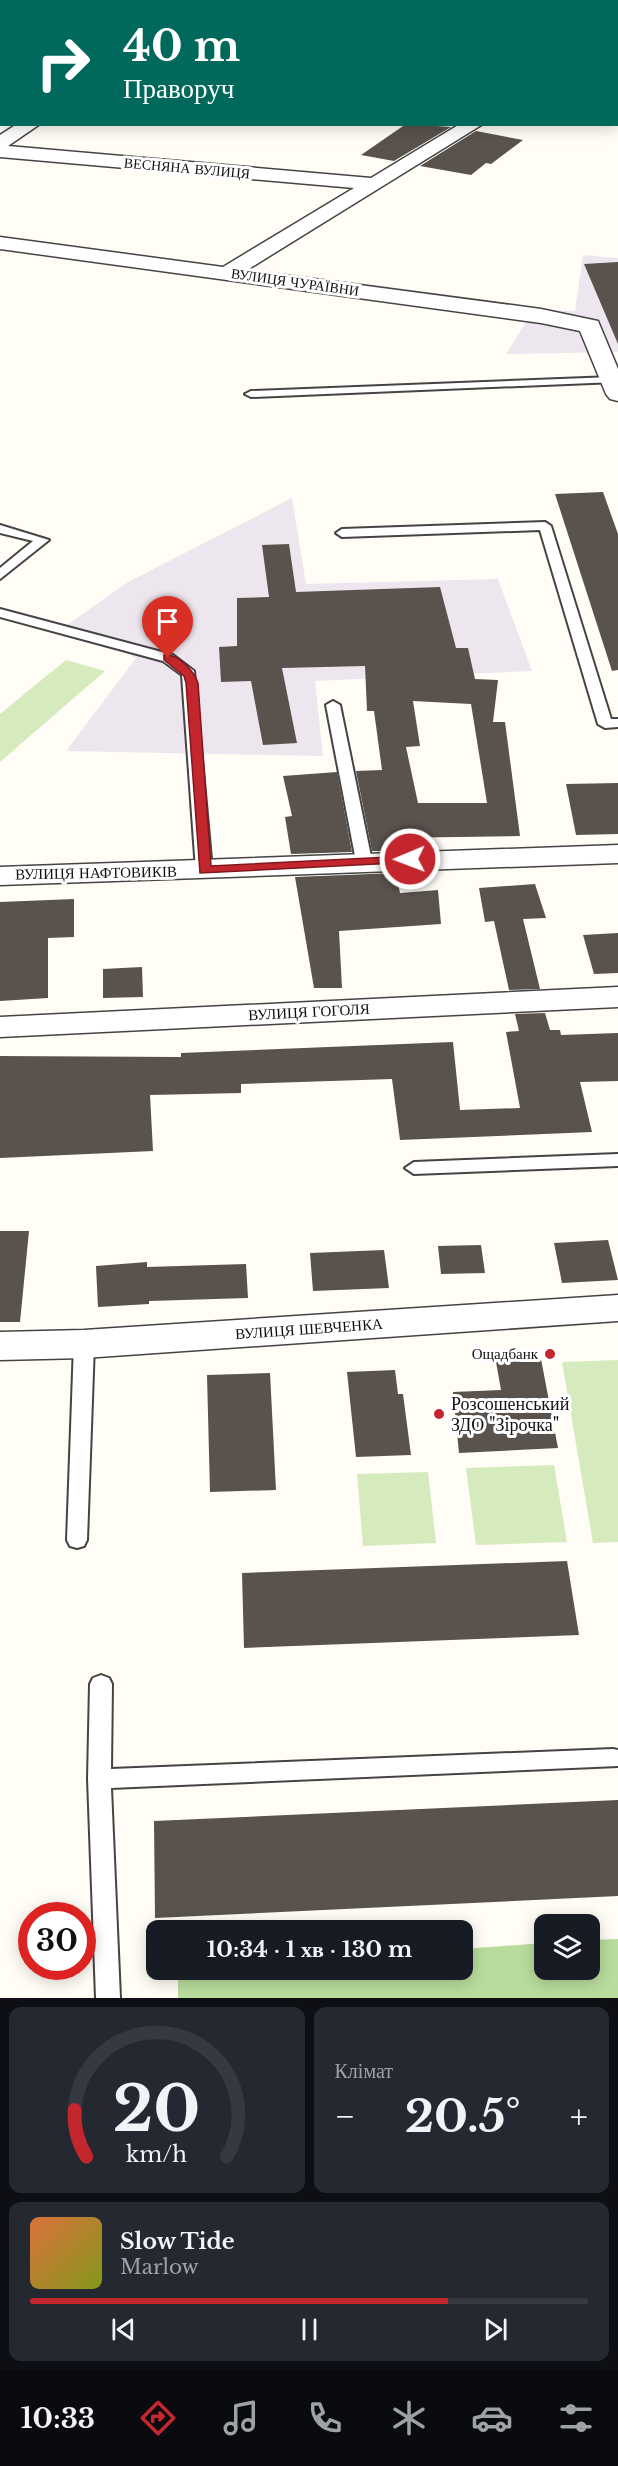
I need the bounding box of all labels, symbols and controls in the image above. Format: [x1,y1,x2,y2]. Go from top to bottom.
text: 40 m [123,20,240,72]
icon: right [24,24,102,102]
text: Праворуч [123,72,234,105]
street label: ВЕСНЯНА ВУЛИЦЯ [123,154,251,182]
street label: ВУЛИЦЯ ЧУРАЇВНИ [230,264,360,300]
pin [142,596,193,658]
icon: arrive [151,605,184,638]
position arrow [378,827,442,891]
street label: ВУЛИЦЯ НАФТОВИКІВ [15,862,177,883]
street label: ВУЛИЦЯ ГОГОЛЯ [248,999,370,1024]
street label: ВУЛИЦЯ ШЕВЧЕНКА [234,1314,384,1343]
place label: Ощадбанк [472,1344,539,1363]
marker: Ощадбанк [543,1347,557,1361]
place label: Розсошенський ЗДО "Зірочка" [451,1393,570,1436]
marker: Розсошенський ЗДО "Зірочка" [432,1407,446,1421]
speed limit sign: 30 [18,1902,96,1980]
map controls [534,1914,600,1980]
button: layers [534,1914,600,1980]
text: 10:34 · 1 хв · 130 m [207,1936,412,1963]
text: Клімат [335,2059,393,2083]
text: 20 [113,2070,201,2148]
text: 20.5° [405,2088,521,2144]
text: − [335,2096,355,2137]
text: + [570,2096,588,2137]
text: km/h [126,2141,187,2168]
text: Slow Tide [120,2228,235,2255]
text: Marlow [120,2255,199,2279]
icon: previous [107,2313,140,2346]
icon: pause [293,2313,326,2346]
icon: next [479,2313,512,2346]
icon: directions [137,2397,179,2439]
icon: music [220,2397,262,2439]
icon: phone [304,2397,346,2439]
icon: climate [388,2397,430,2439]
icon: car [471,2397,513,2439]
icon: filters [555,2397,597,2439]
text: 10:33 [21,2402,95,2435]

